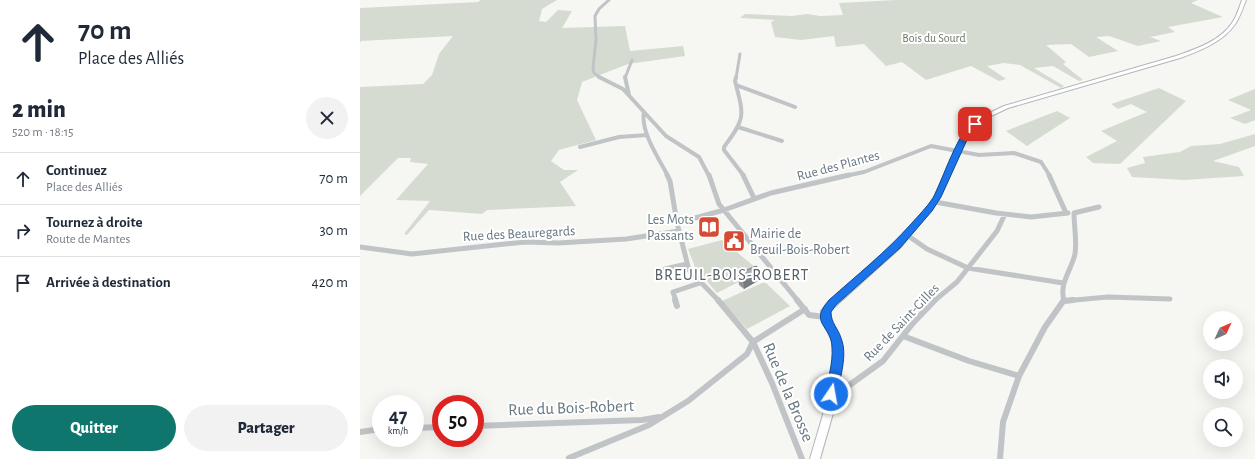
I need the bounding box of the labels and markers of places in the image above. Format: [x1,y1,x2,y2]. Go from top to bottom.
pin [958,107,992,141]
place label: Les Mots Passants [647,213,694,243]
library icon: Les Mots Passants [696,214,722,240]
place label: Mairie de Breuil-Bois-Robert [750,227,850,257]
public building icon: Mairie de Breuil-Bois-Robert [721,228,747,254]

